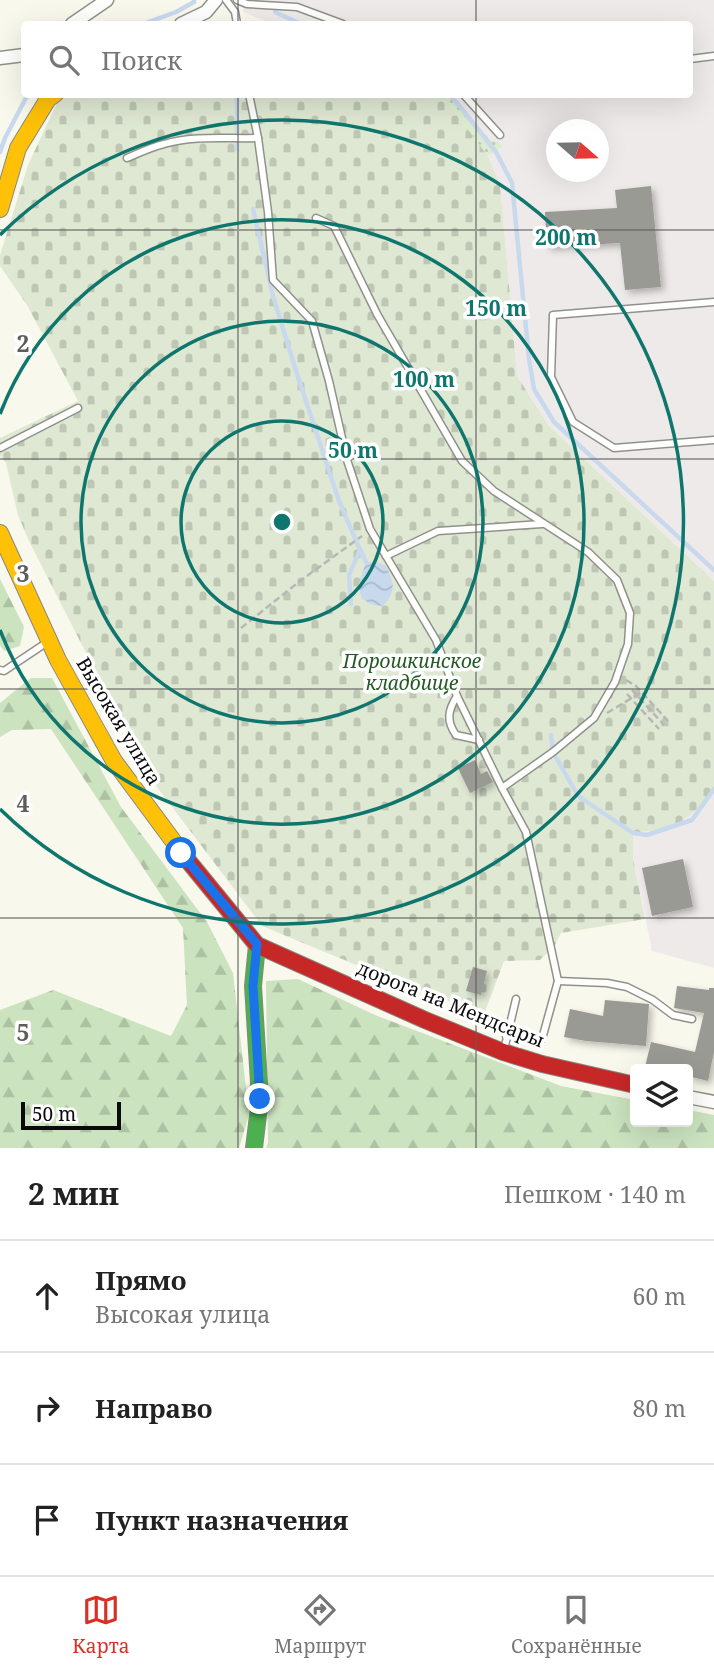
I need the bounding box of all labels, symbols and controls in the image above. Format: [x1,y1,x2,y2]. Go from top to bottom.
search box [21,21,693,98]
icon: search [45,41,83,79]
text: Поиск [101,42,182,78]
north arrow [546,119,609,182]
text: 200 m [535,223,597,251]
text: 150 m [465,294,527,322]
text: 2 [17,327,30,359]
text: 100 m [393,365,455,393]
text: 50 m [328,436,378,464]
centre of rings [270,510,294,534]
text: 3 [17,557,30,589]
park label: Порошкинское кладбище [342,648,482,696]
street label: Высокая улица [71,652,167,790]
text: 4 [17,787,30,819]
route start [165,837,196,868]
street label: дорога на Мендсары [354,955,548,1053]
text: 5 [17,1016,30,1048]
map controls [630,1064,693,1127]
button: layers [630,1064,693,1127]
route end [244,1083,275,1114]
scale bar [21,1099,121,1131]
text: 50 m [32,1101,76,1127]
text: 2 мин [28,1173,119,1214]
text: Пешком · 140 m [504,1178,686,1210]
text: Прямо [95,1262,186,1298]
icon: ahead [28,1277,66,1315]
text: 60 m [633,1280,686,1312]
text: Высокая улица [95,1298,270,1330]
icon: right [28,1389,66,1427]
text: Направо [95,1390,213,1426]
text: 80 m [633,1392,686,1424]
icon: arrive [28,1501,66,1539]
text: Пункт назначения [95,1502,348,1538]
tab: Карта [72,1591,130,1659]
tab: Маршрут [274,1591,366,1659]
tab: Сохранённые [511,1591,642,1659]

